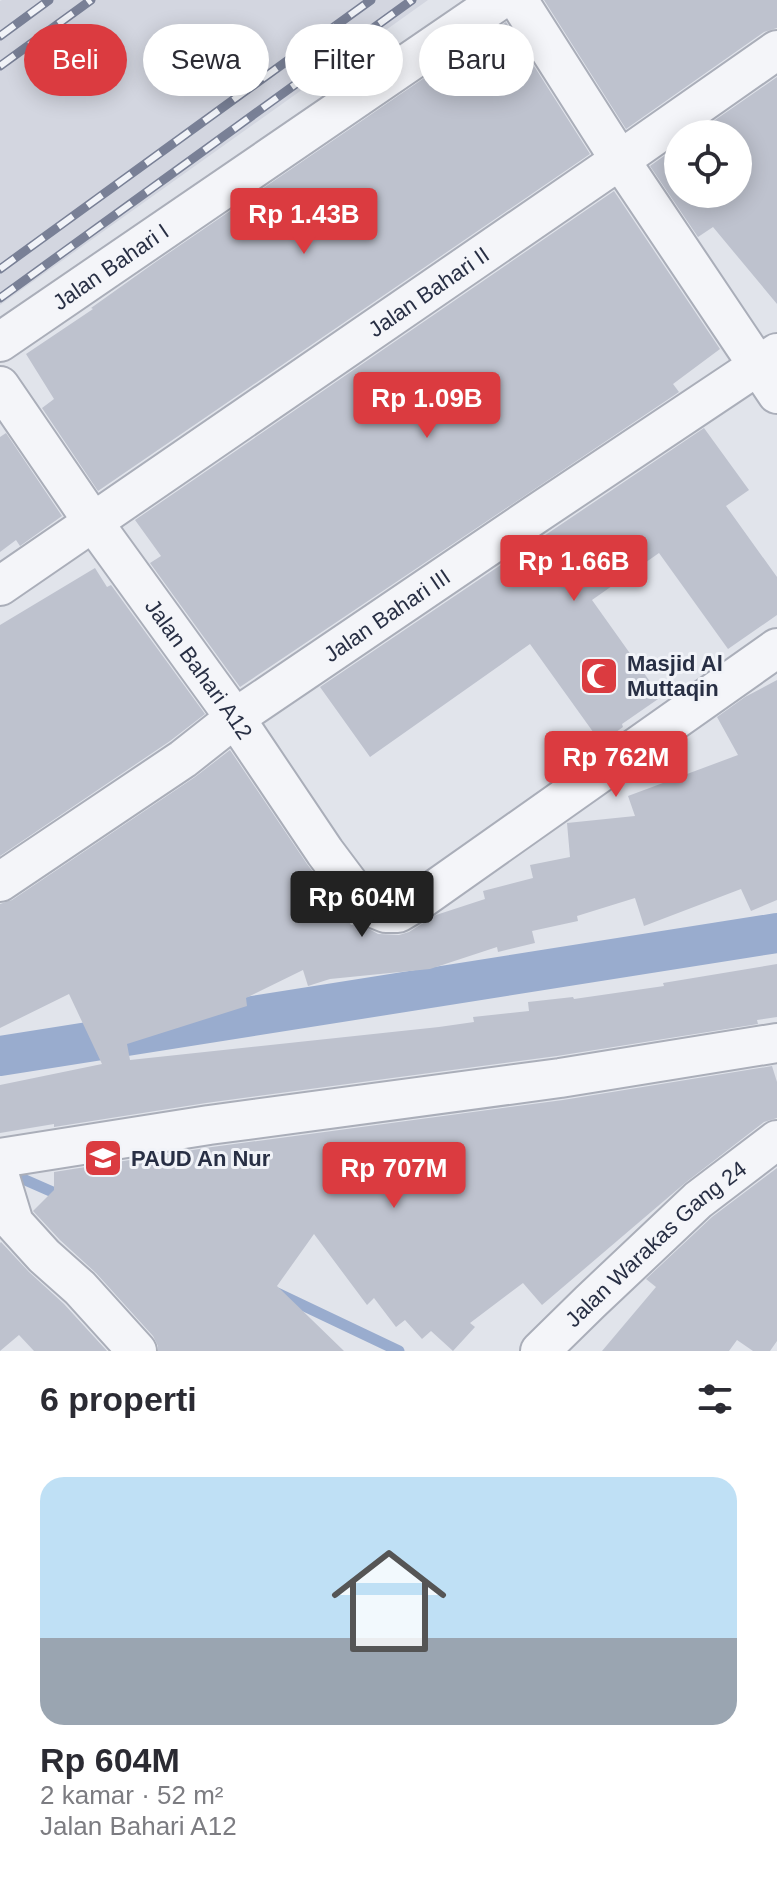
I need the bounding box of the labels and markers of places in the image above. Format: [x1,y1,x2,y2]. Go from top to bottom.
pin: Rp 1.43B [221,188,387,256]
pin: Rp 1.09B [344,372,510,440]
pin: Rp 1.66B [491,535,657,603]
place label: Masjid Al Muttaqin [627,651,723,701]
mosque icon: Masjid Al Muttaqin [578,655,620,697]
pin: Rp 762M [542,731,690,799]
pin: Rp 604M [288,871,436,939]
school or university icon: PAUD An Nur [82,1137,124,1179]
pin: Rp 707M [320,1142,468,1210]
place label: PAUD An Nur [131,1146,271,1171]

